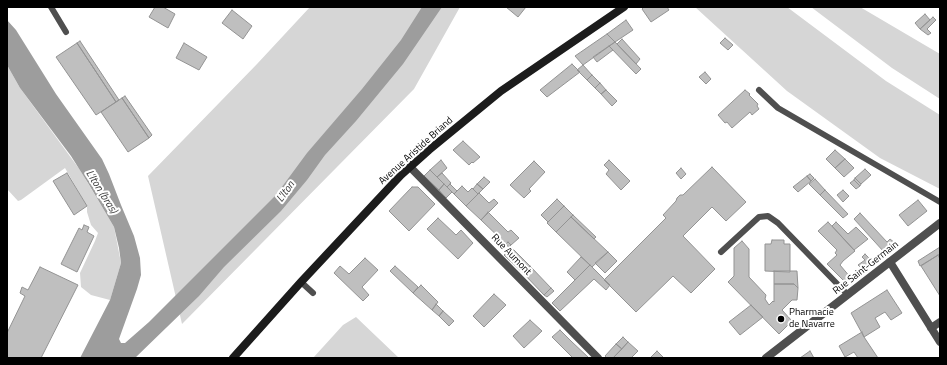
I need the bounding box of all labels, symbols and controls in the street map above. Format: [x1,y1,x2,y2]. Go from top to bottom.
street label: Avenue Aristide Briand [377,115,455,187]
water label: L'Iton (bras) [82,168,120,216]
water label: L'Iton [274,179,298,205]
street label: Rue Aumont [488,232,534,278]
street label: Rue Saint-Germain [831,239,901,297]
place label: Pharmacie de Navarre [789,307,835,330]
marker: Pharmacie de Navarre [776,314,786,324]

